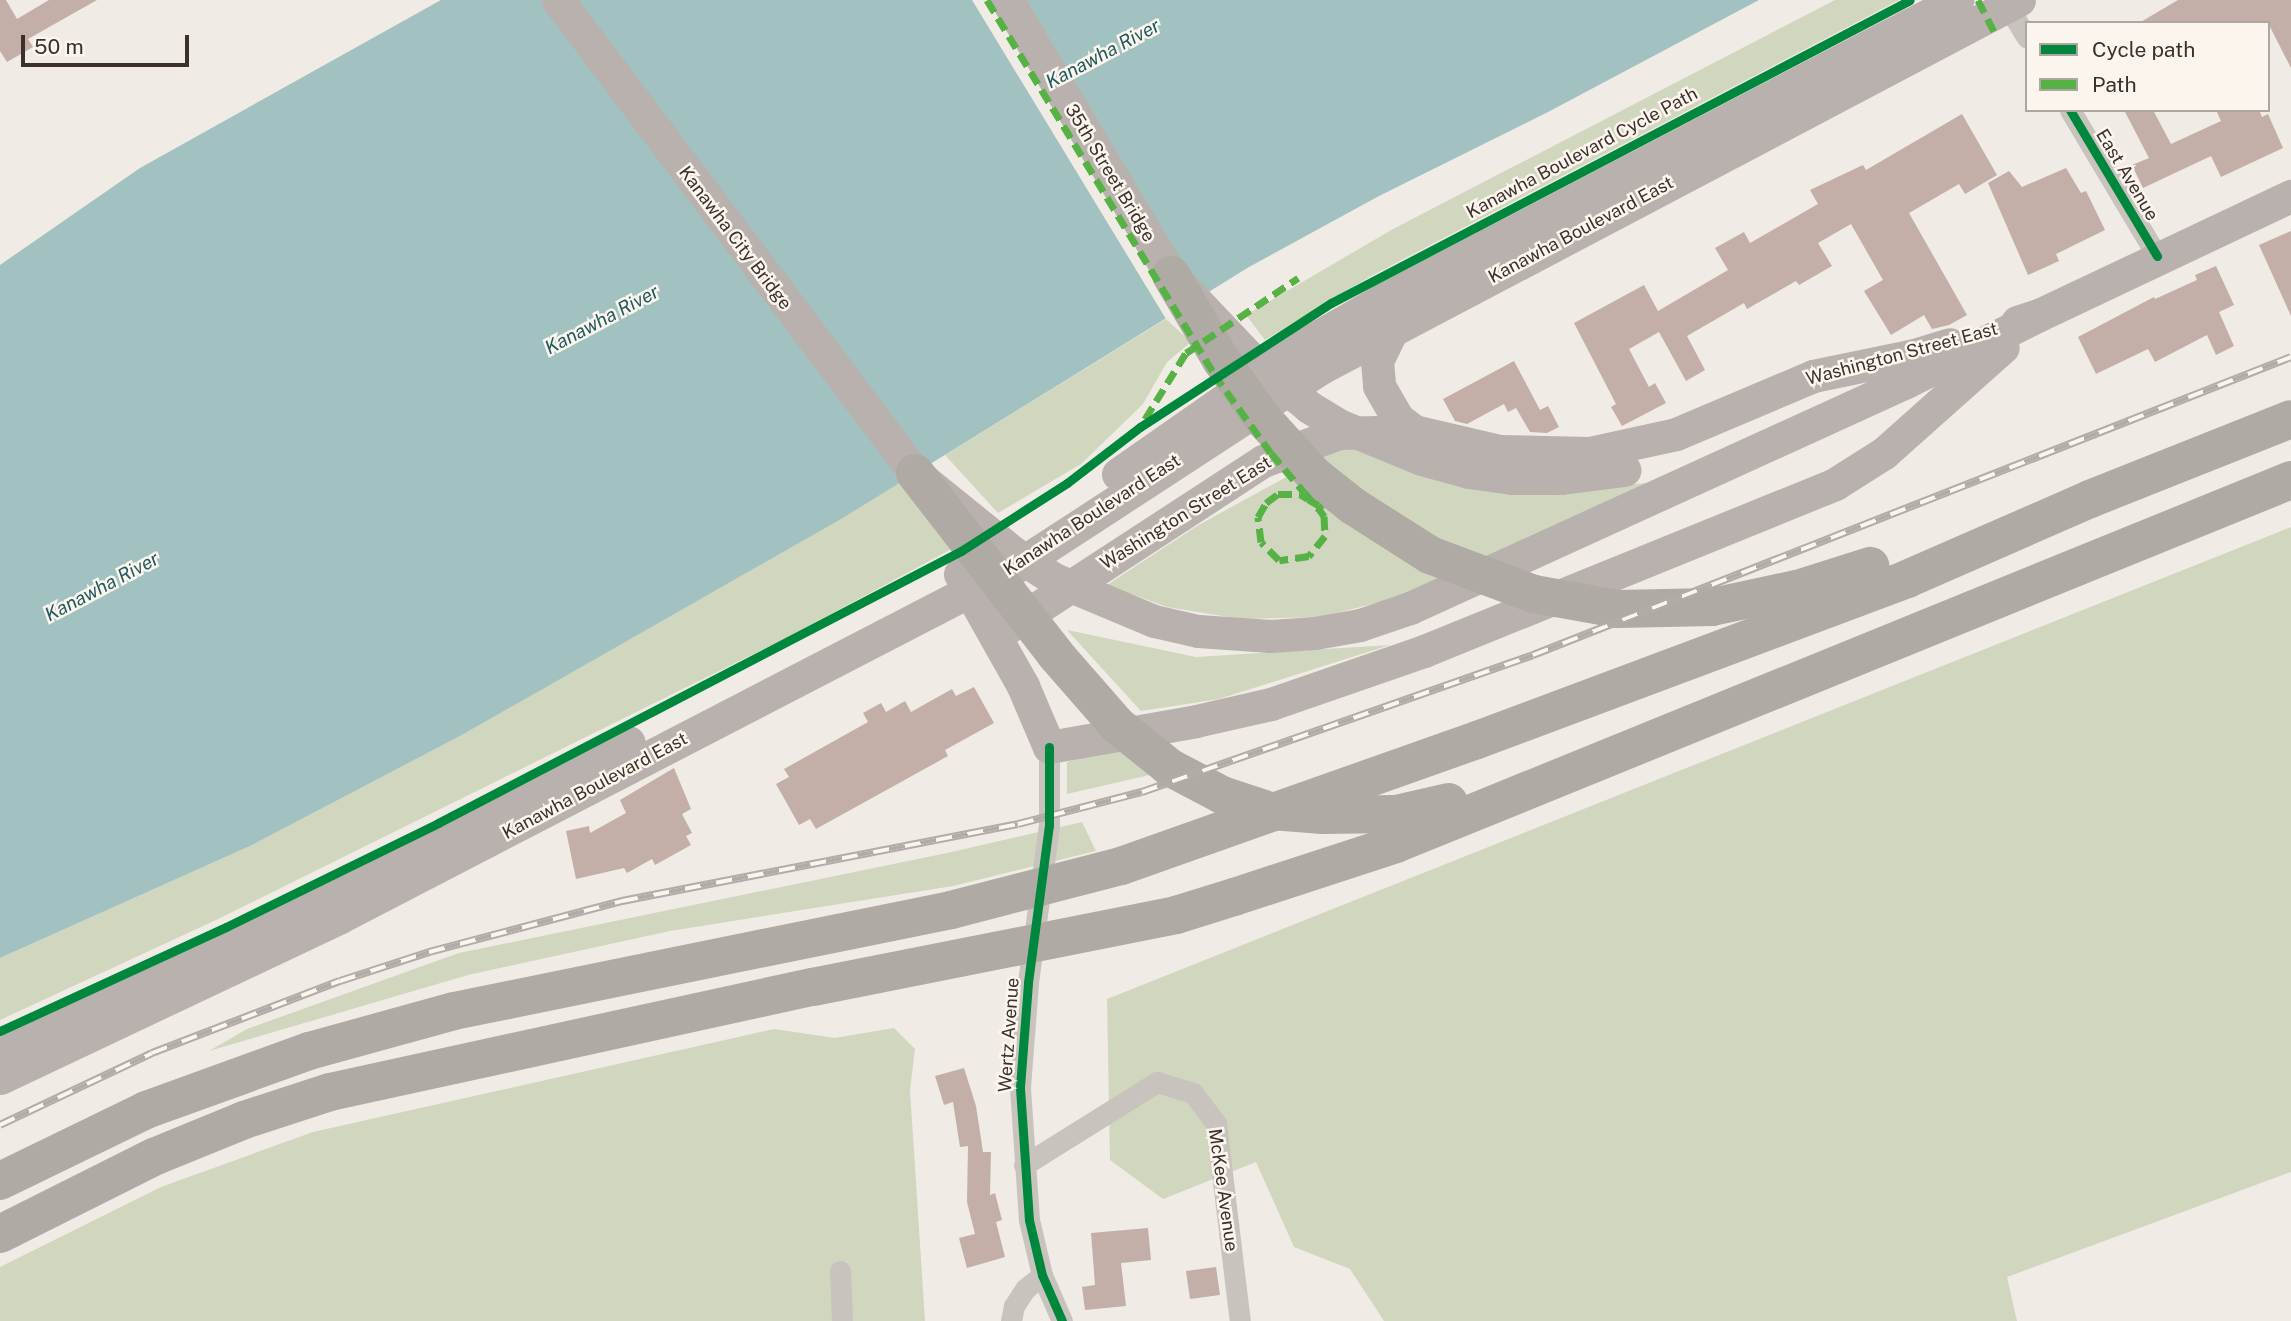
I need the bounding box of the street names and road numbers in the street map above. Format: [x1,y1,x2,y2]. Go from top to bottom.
street label: Kanawha Boulevard Cycle Path [1463,83,1701,223]
street label: 35th Street Bridge [1060,100,1160,246]
street label: East Avenue [2091,125,2163,225]
street label: Kanawha City Bridge [674,162,796,314]
street label: Kanawha Boulevard East [1485,172,1677,288]
street label: Washington Street East [1804,318,2000,390]
street label: Kanawha Boulevard East [1000,450,1184,580]
street label: Washington Street East [1097,452,1275,574]
street label: Kanawha Boulevard East [499,728,691,844]
street label: Wertz Avenue [994,977,1024,1093]
street label: McKee Avenue [1204,1127,1242,1253]

